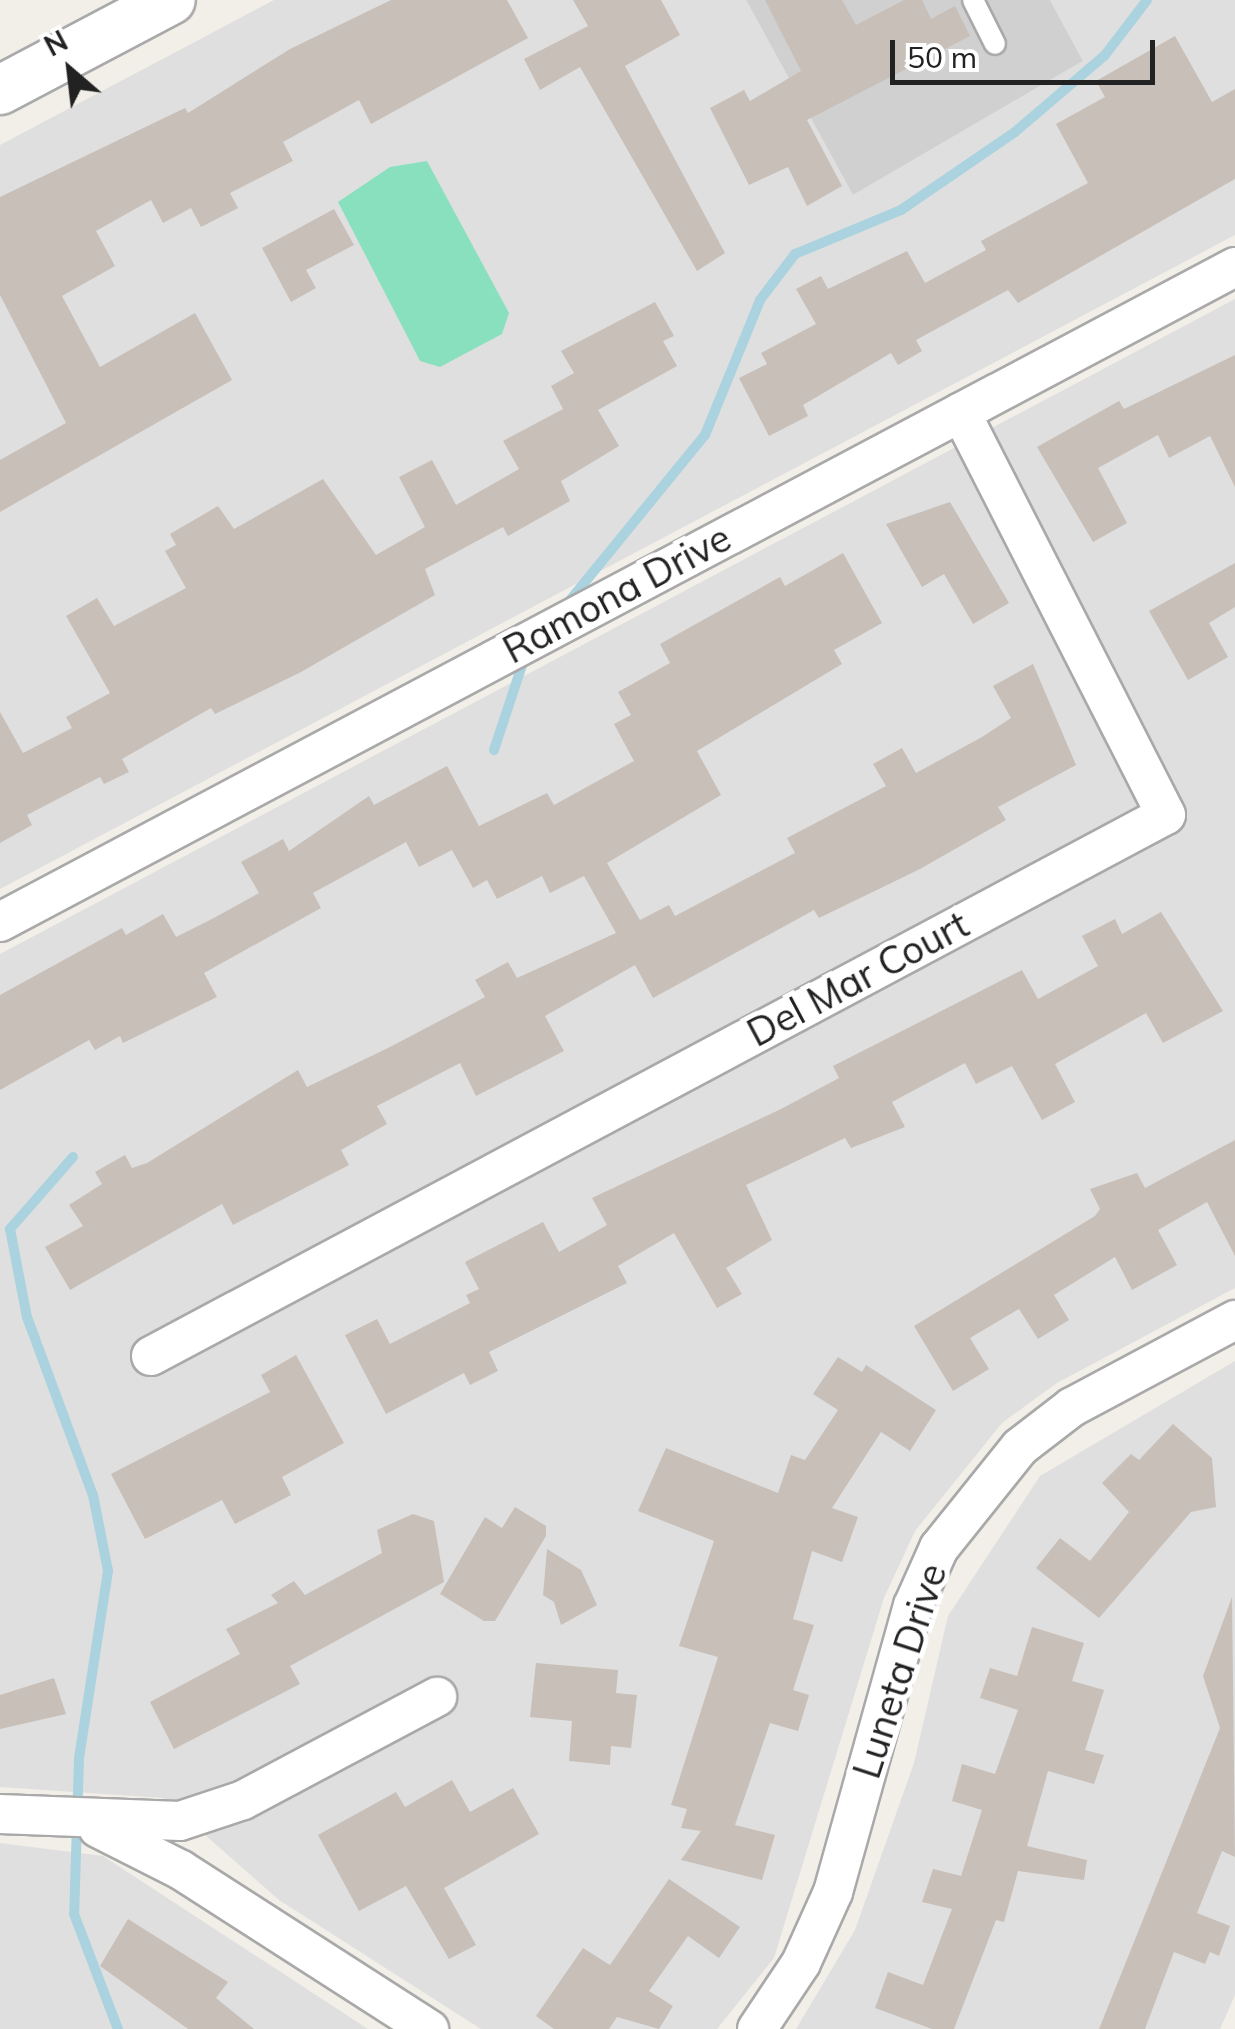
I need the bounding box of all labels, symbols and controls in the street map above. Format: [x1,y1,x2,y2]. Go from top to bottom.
north arrow [20,20,120,120]
scale bar [895,20,1160,82]
text: N [38,23,73,63]
text: 50 m [907,38,977,76]
street label: Ramona Drive [496,515,738,673]
street label: Del Mar Court [740,902,976,1056]
street label: Luneta Drive [844,1558,956,1784]

